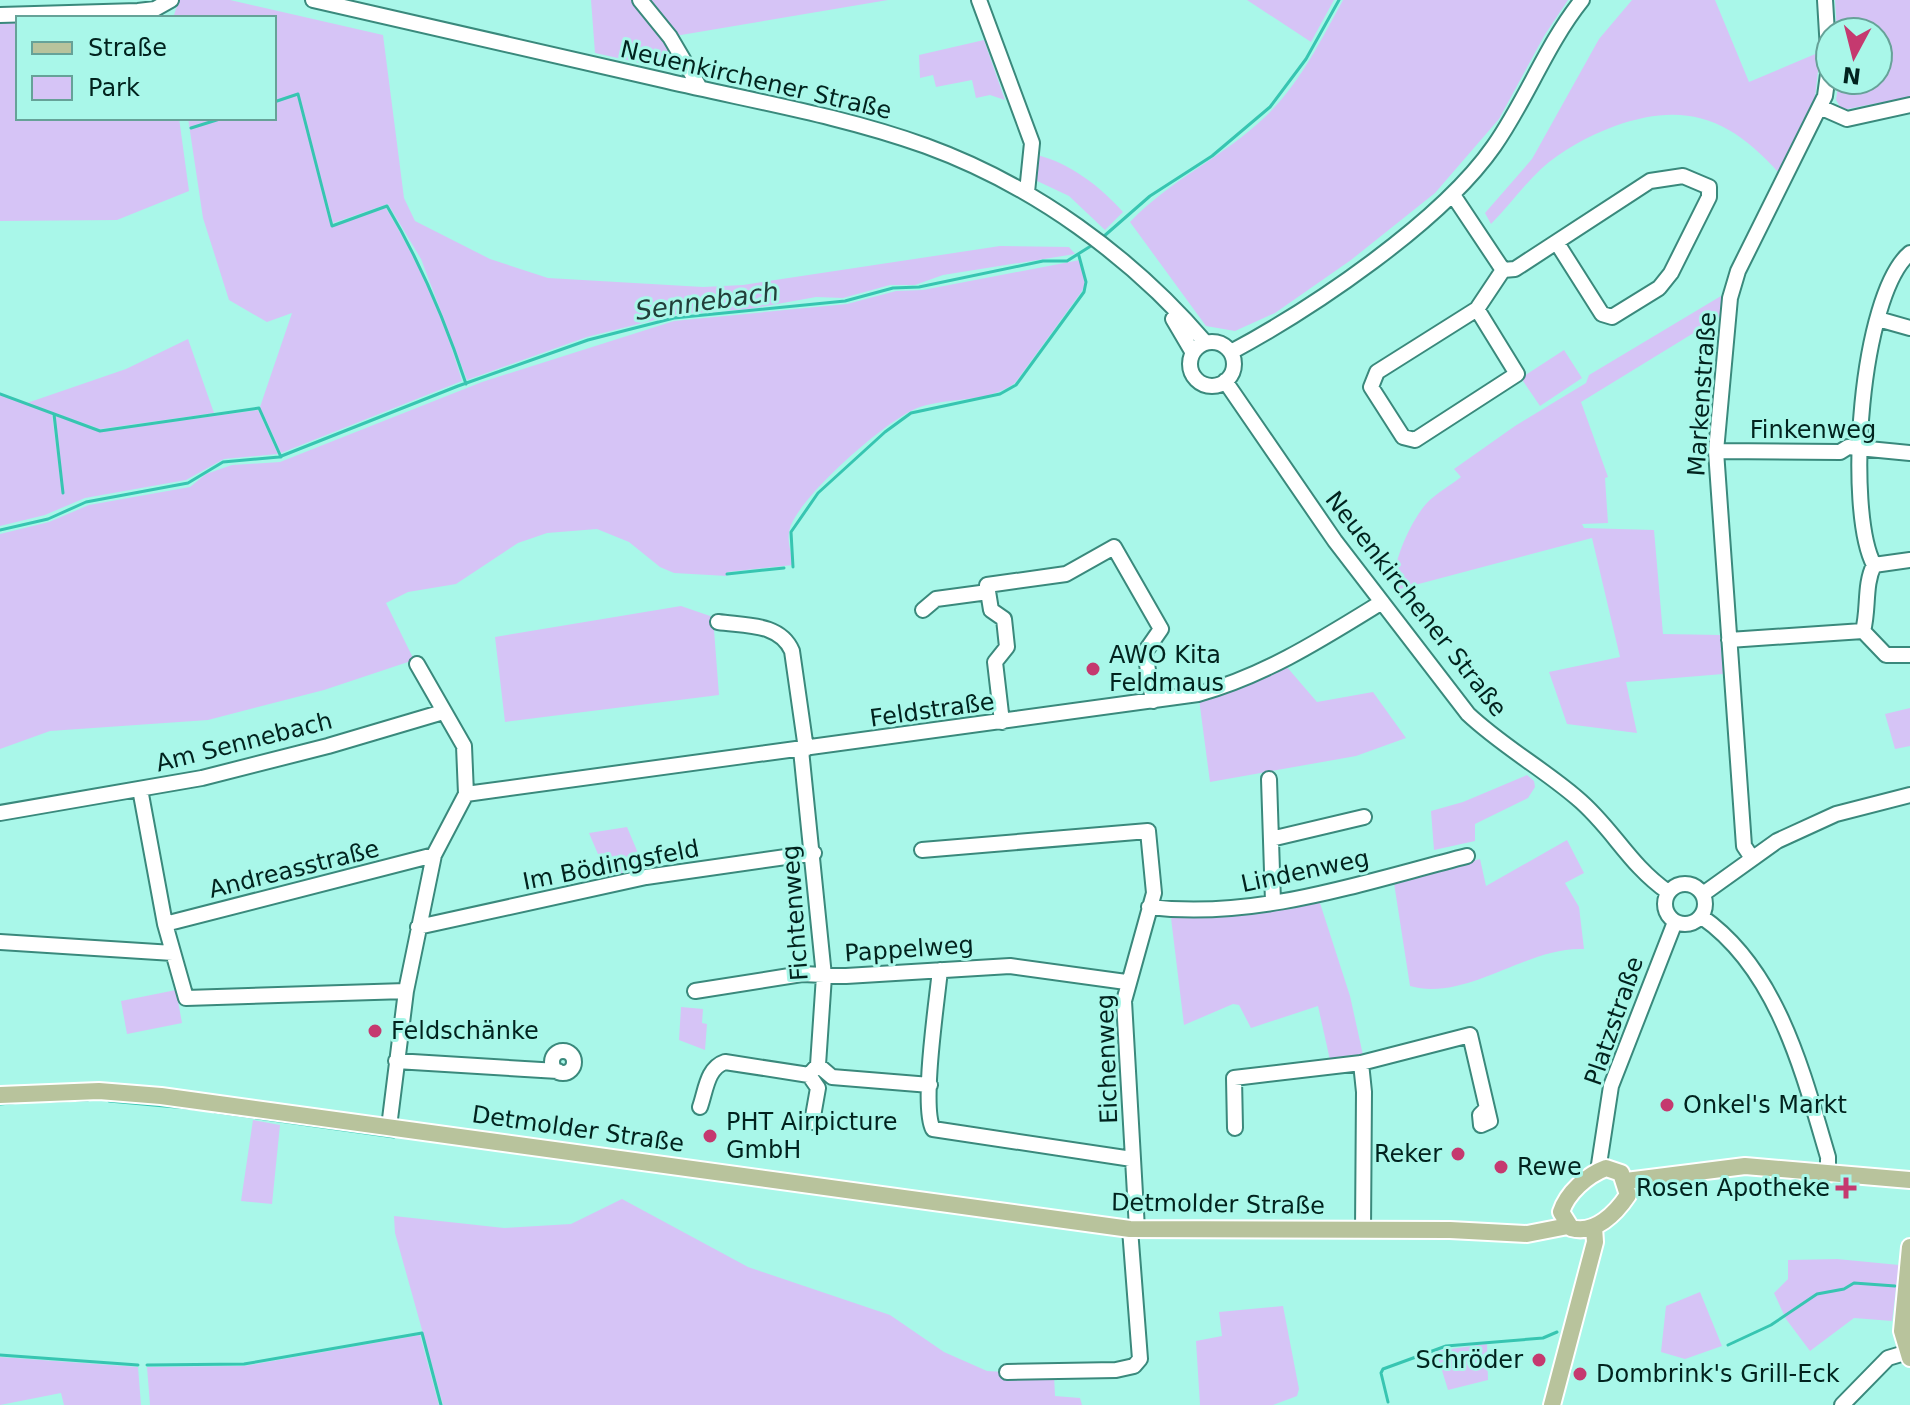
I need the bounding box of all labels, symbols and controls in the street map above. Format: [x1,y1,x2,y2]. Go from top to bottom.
legend [16,16,276,120]
north arrow [1814,16,1894,96]
text: Straße [88,34,167,62]
street label: Neuenkirchener Straße [618,35,894,125]
text: N [1841,62,1862,89]
text: Park [88,74,140,102]
water label: Sennebach [633,276,781,326]
street label: Markenstraße [1682,311,1722,477]
street label: Finkenweg [1750,416,1876,444]
street label: Neuenkirchener Straße [1320,486,1512,722]
place label: AWO Kita Feldmaus [1109,641,1224,697]
marker: AWO Kita Feldmaus [1084,660,1102,678]
street label: Feldstraße [868,687,996,733]
street label: Am Sennebach [153,707,335,777]
street label: Andreasstraße [206,834,382,904]
street label: Im Bödingsfeld [520,834,702,896]
street label: Fichtenweg [776,844,814,982]
street label: Lindenweg [1238,844,1372,898]
street label: Pappelweg [843,931,975,967]
street label: Platzstraße [1579,953,1649,1089]
street label: Eichenweg [1091,994,1123,1124]
place label: Feldschänke [391,1017,539,1045]
marker: Feldschänke [366,1022,384,1040]
place label: Onkel's Markt [1683,1091,1847,1119]
marker: Onkel's Markt [1658,1096,1676,1114]
street label: Detmolder Straße [470,1100,686,1158]
place label: PHT Airpicture GmbH [726,1108,898,1164]
marker: PHT Airpicture GmbH [701,1127,719,1145]
place label: Reker [1374,1140,1442,1168]
marker: Reker [1449,1145,1467,1163]
place label: Rewe [1517,1153,1582,1181]
marker: Rewe [1492,1158,1510,1176]
place label: Rosen Apotheke [1636,1174,1830,1202]
marker: Rosen Apotheke [1837,1179,1855,1197]
street label: Detmolder Straße [1111,1188,1325,1220]
place label: Schröder [1415,1346,1523,1374]
marker: Schröder [1530,1351,1548,1369]
place label: Dombrink's Grill-Eck [1596,1360,1840,1388]
marker: Dombrink's Grill-Eck [1571,1365,1589,1383]

